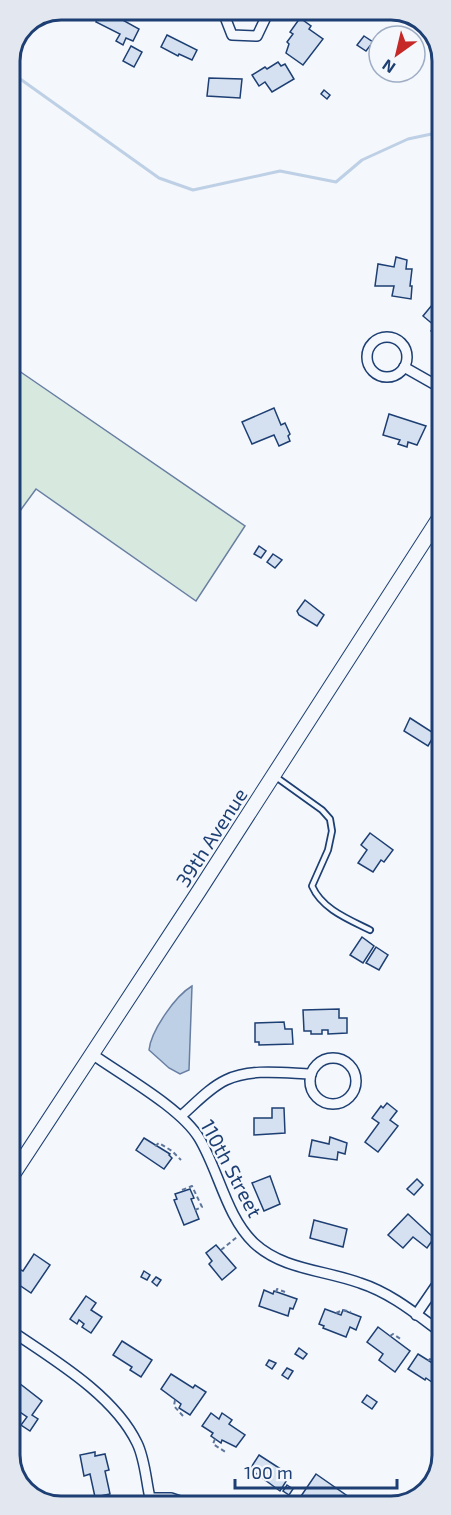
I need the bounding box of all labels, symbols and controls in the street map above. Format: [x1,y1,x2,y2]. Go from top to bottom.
north arrow [367,24,427,84]
text: N [378,56,398,78]
street label: 39th Avenue [170,783,252,891]
street label: 110th Street [196,1115,268,1221]
scale bar [235,1452,397,1490]
text: 100 m [244,1461,293,1483]

